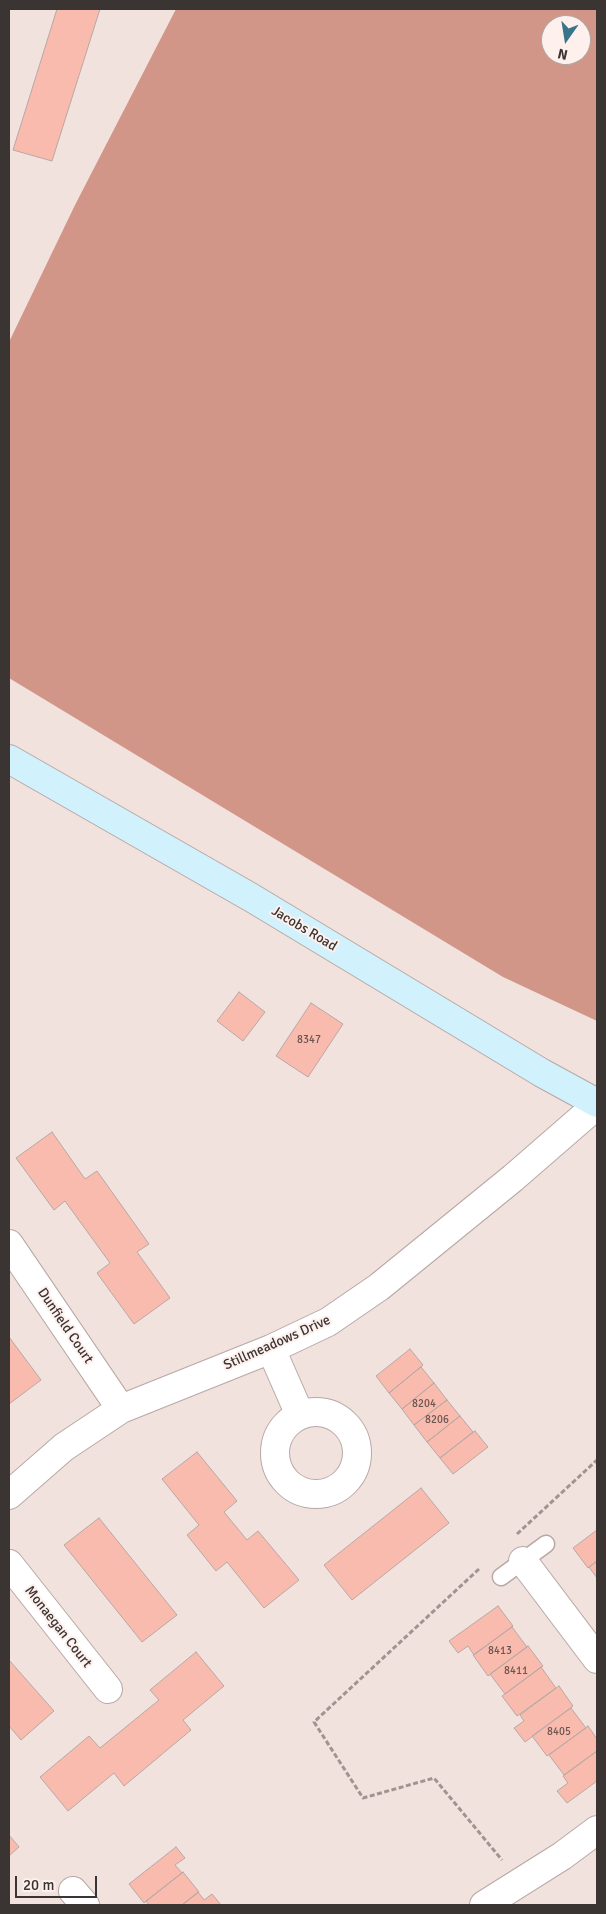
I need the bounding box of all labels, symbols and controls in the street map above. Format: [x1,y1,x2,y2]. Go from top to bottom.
north arrow [541,15,591,65]
text: N [556,45,569,64]
street label: Jacobs Road [268,903,340,955]
house number: 8347 [297,1033,321,1047]
street label: Dunfield Court [34,1285,96,1367]
street label: Stillmeadows Drive [221,1312,333,1374]
house number: 8204 [412,1397,436,1411]
house number: 8206 [425,1413,449,1427]
street label: Monaegan Court [21,1583,95,1671]
house number: 8413 [488,1644,512,1658]
house number: 8411 [504,1664,528,1678]
house number: 8405 [547,1725,571,1739]
scale bar [18,1866,100,1898]
text: 20 m [23,1876,54,1894]

